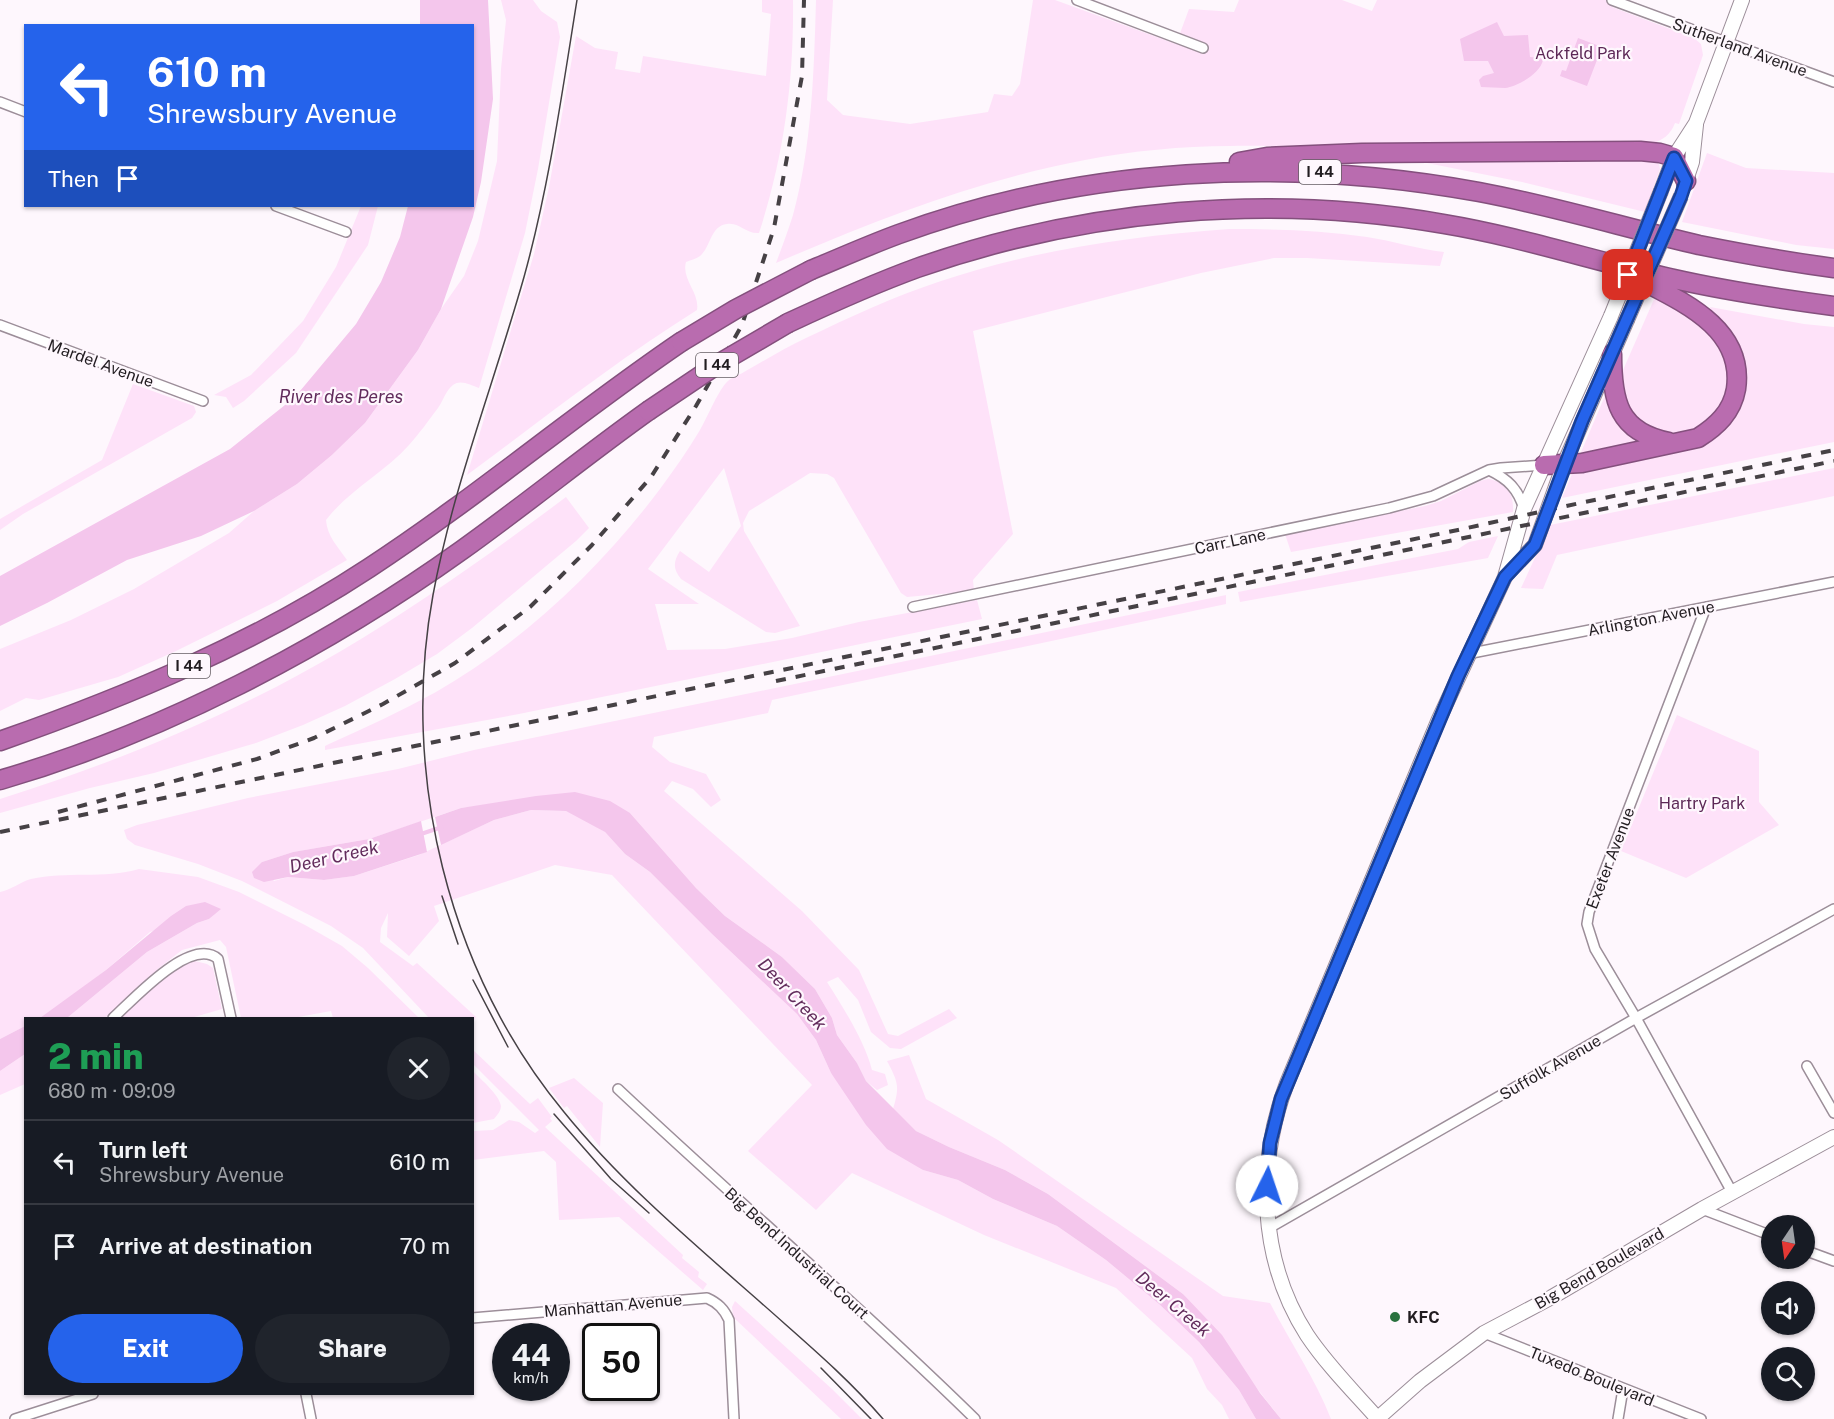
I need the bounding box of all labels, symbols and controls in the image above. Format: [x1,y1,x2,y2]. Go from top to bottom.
street label: Sutherland Avenue [1670,14,1810,81]
park label: Ackfeld Park [1535,44,1631,63]
text: 610 m [147,47,267,96]
icon: left [48,48,126,126]
text: Shrewsbury Avenue [147,97,397,129]
road number: I 44 [1299,160,1341,184]
icon: arrive [111,162,144,195]
text: Then [48,166,99,192]
pin [1602,249,1653,300]
icon: arrive [1611,258,1644,291]
street label: Mardel Avenue [45,335,156,391]
road number: I 44 [696,353,738,377]
water label: River des Peres [279,386,403,407]
street label: Carr Lane [1193,525,1267,558]
street label: Arlington Avenue [1586,597,1716,640]
road number: I 44 [168,654,210,678]
park label: Hartry Park [1659,794,1745,813]
street label: Exeter Avenue [1582,805,1639,912]
water label: Deer Creek [287,836,381,877]
water label: Deer Creek [754,953,831,1034]
street label: Suffolk Avenue [1496,1031,1604,1104]
text: 2 min [48,1035,144,1077]
button: close [387,1037,450,1100]
text: 680 m · 09:09 [48,1079,175,1103]
text: Turn left [99,1137,188,1163]
icon: left [48,1146,81,1179]
text: 610 m [390,1149,450,1175]
position arrow [1235,1154,1299,1218]
text: Shrewsbury Avenue [99,1163,284,1187]
street label: Big Bend Industrial Court [721,1184,873,1323]
north arrow [1761,1215,1815,1269]
map controls [1761,1215,1815,1401]
street label: Big Bend Boulevard [1531,1224,1667,1313]
icon: arrive [48,1230,81,1263]
text: Arrive at destination [99,1233,312,1259]
text: 70 m [399,1233,450,1259]
water label: Deer Creek [1132,1266,1215,1341]
button: sound [1761,1281,1815,1335]
street label: Manhattan Avenue [543,1290,683,1321]
place label: KFC [1407,1308,1440,1327]
marker: KFC [1388,1310,1402,1324]
button: Exit [48,1314,243,1383]
button: Share [255,1314,450,1383]
speed limit sign: 50 [582,1323,660,1401]
text: 44 [511,1337,551,1373]
street label: Tuxedo Boulevard [1527,1343,1657,1410]
button: search [1761,1347,1815,1401]
text: km/h [513,1369,549,1386]

